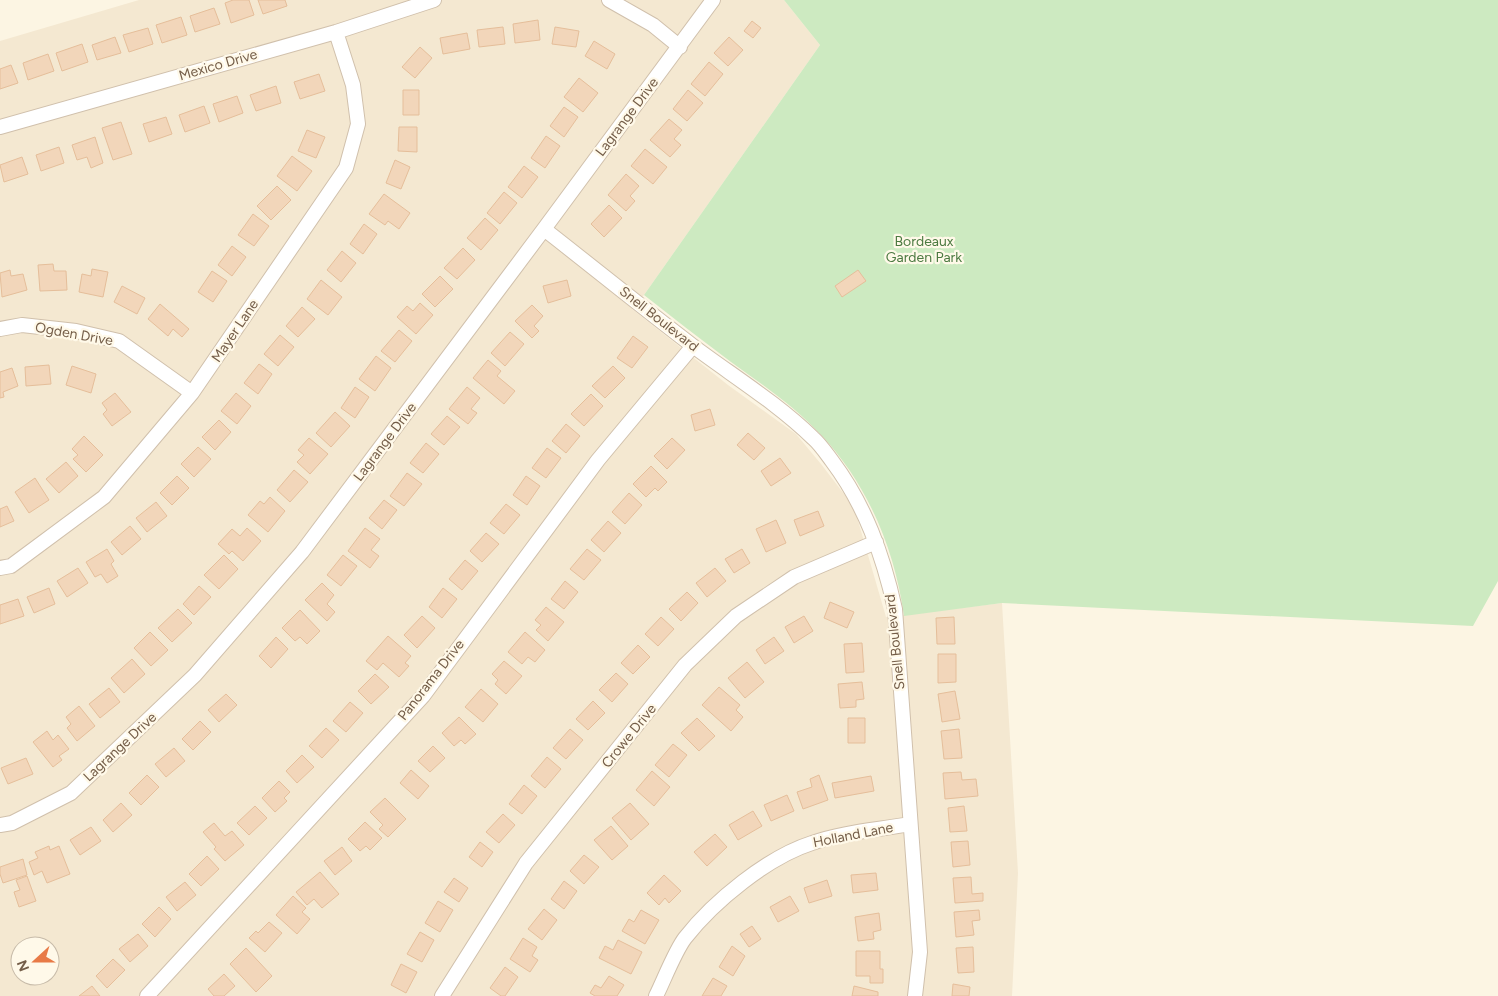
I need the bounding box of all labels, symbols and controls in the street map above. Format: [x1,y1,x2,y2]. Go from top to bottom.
street label: Mexico Drive [177,46,260,84]
street label: Lagrange Drive [592,74,662,160]
park label: Bordeaux Garden Park [886,233,962,266]
street label: Snell Boulevard [616,283,702,355]
street label: Mayer Lane [208,296,262,366]
street label: Ogden Drive [34,319,115,349]
street label: Lagrange Drive [350,399,420,485]
street label: Snell Boulevard [882,593,908,691]
street label: Panorama Drive [394,636,468,724]
street label: Crowe Drive [598,700,660,771]
street label: Lagrange Drive [80,708,160,785]
street label: Holland Lane [811,819,895,851]
north arrow [10,936,60,986]
text: N [13,957,33,974]

